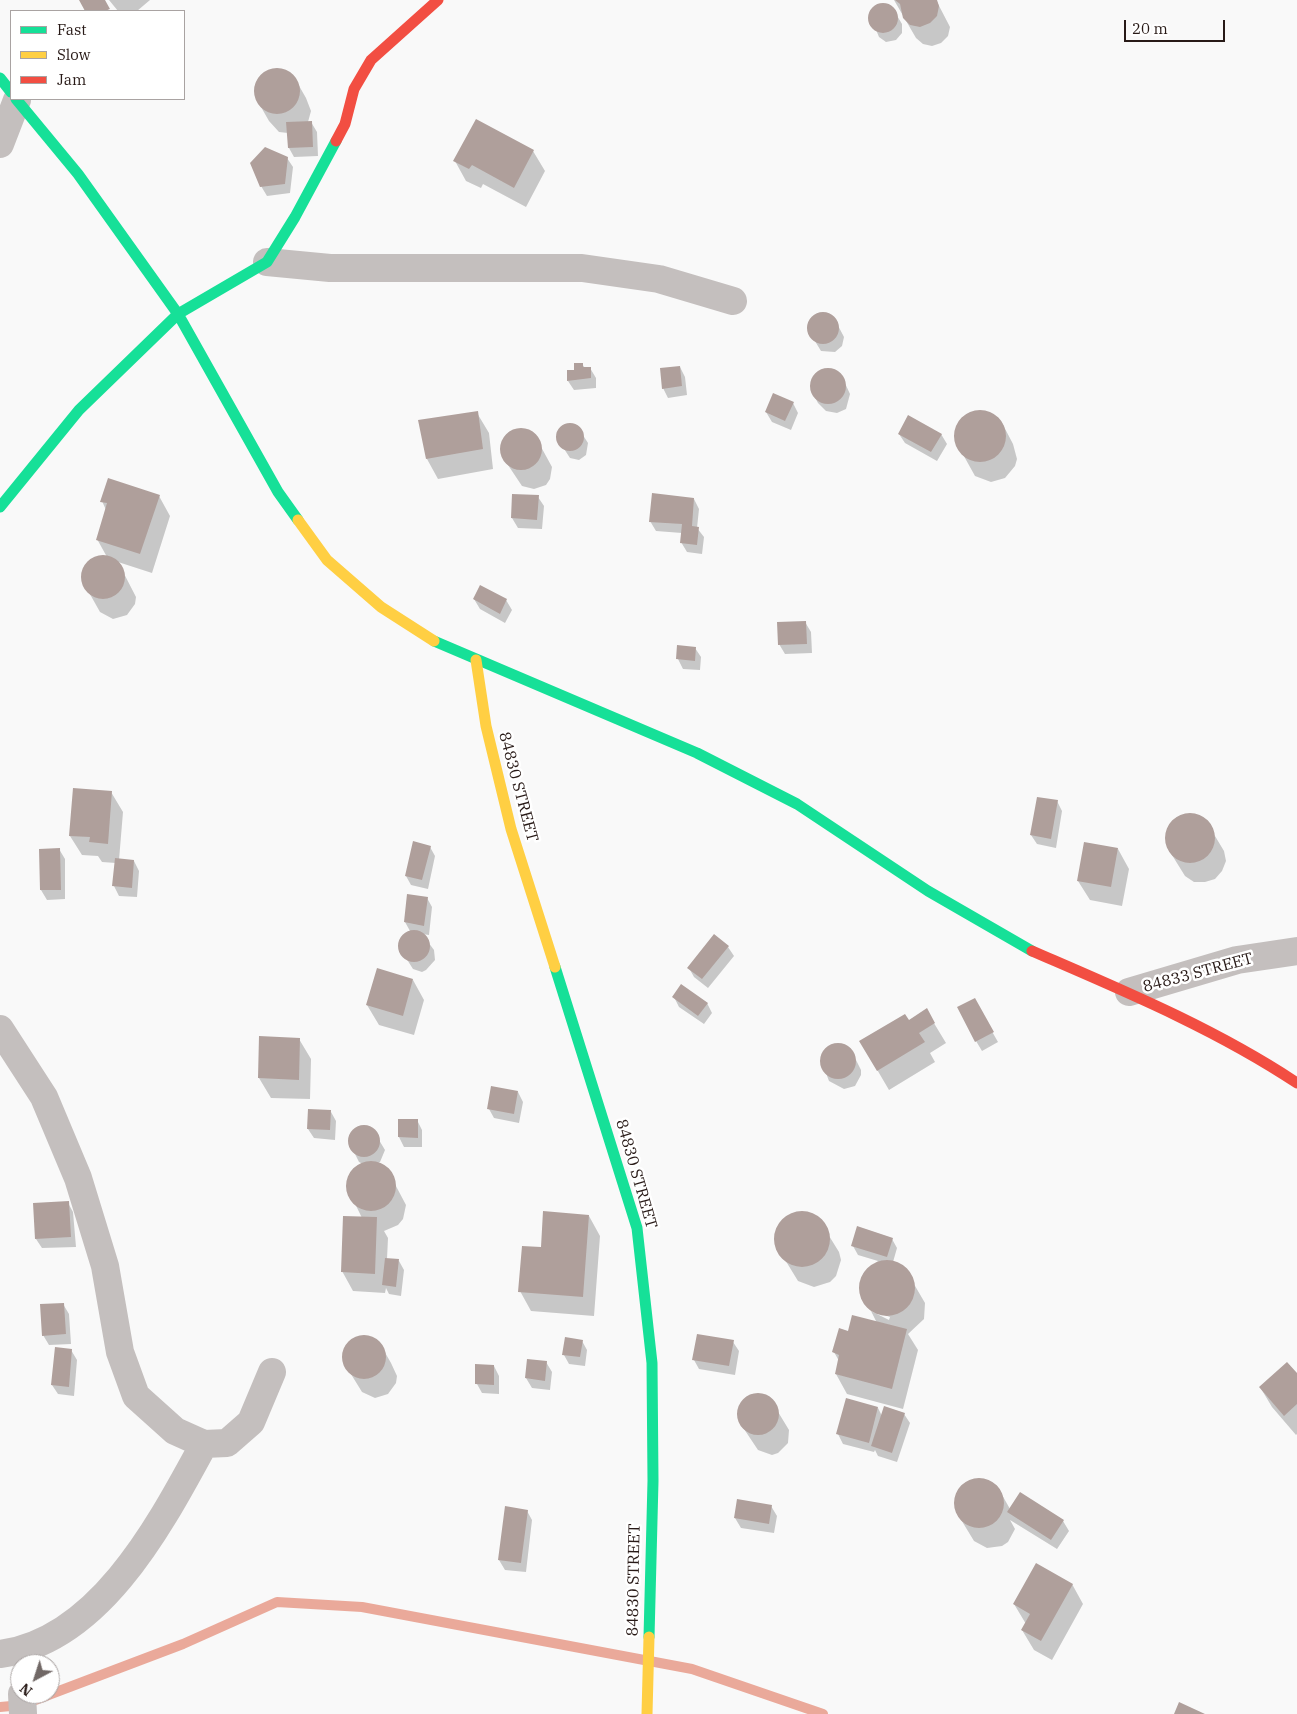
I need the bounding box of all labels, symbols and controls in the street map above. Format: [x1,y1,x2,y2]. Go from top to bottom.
legend [10,10,185,100]
scale bar [1127,10,1228,42]
text: 20 m [1132,19,1168,38]
text: Fast [57,20,87,39]
text: Slow [57,45,90,64]
text: Jam [57,70,86,89]
street label: 84830 STREET [494,730,542,844]
street label: 84833 STREET [1141,949,1255,997]
street label: 84830 STREET [611,1117,661,1231]
street label: 84830 STREET [623,1523,645,1637]
north arrow [10,1654,60,1704]
text: N [16,1679,36,1700]

